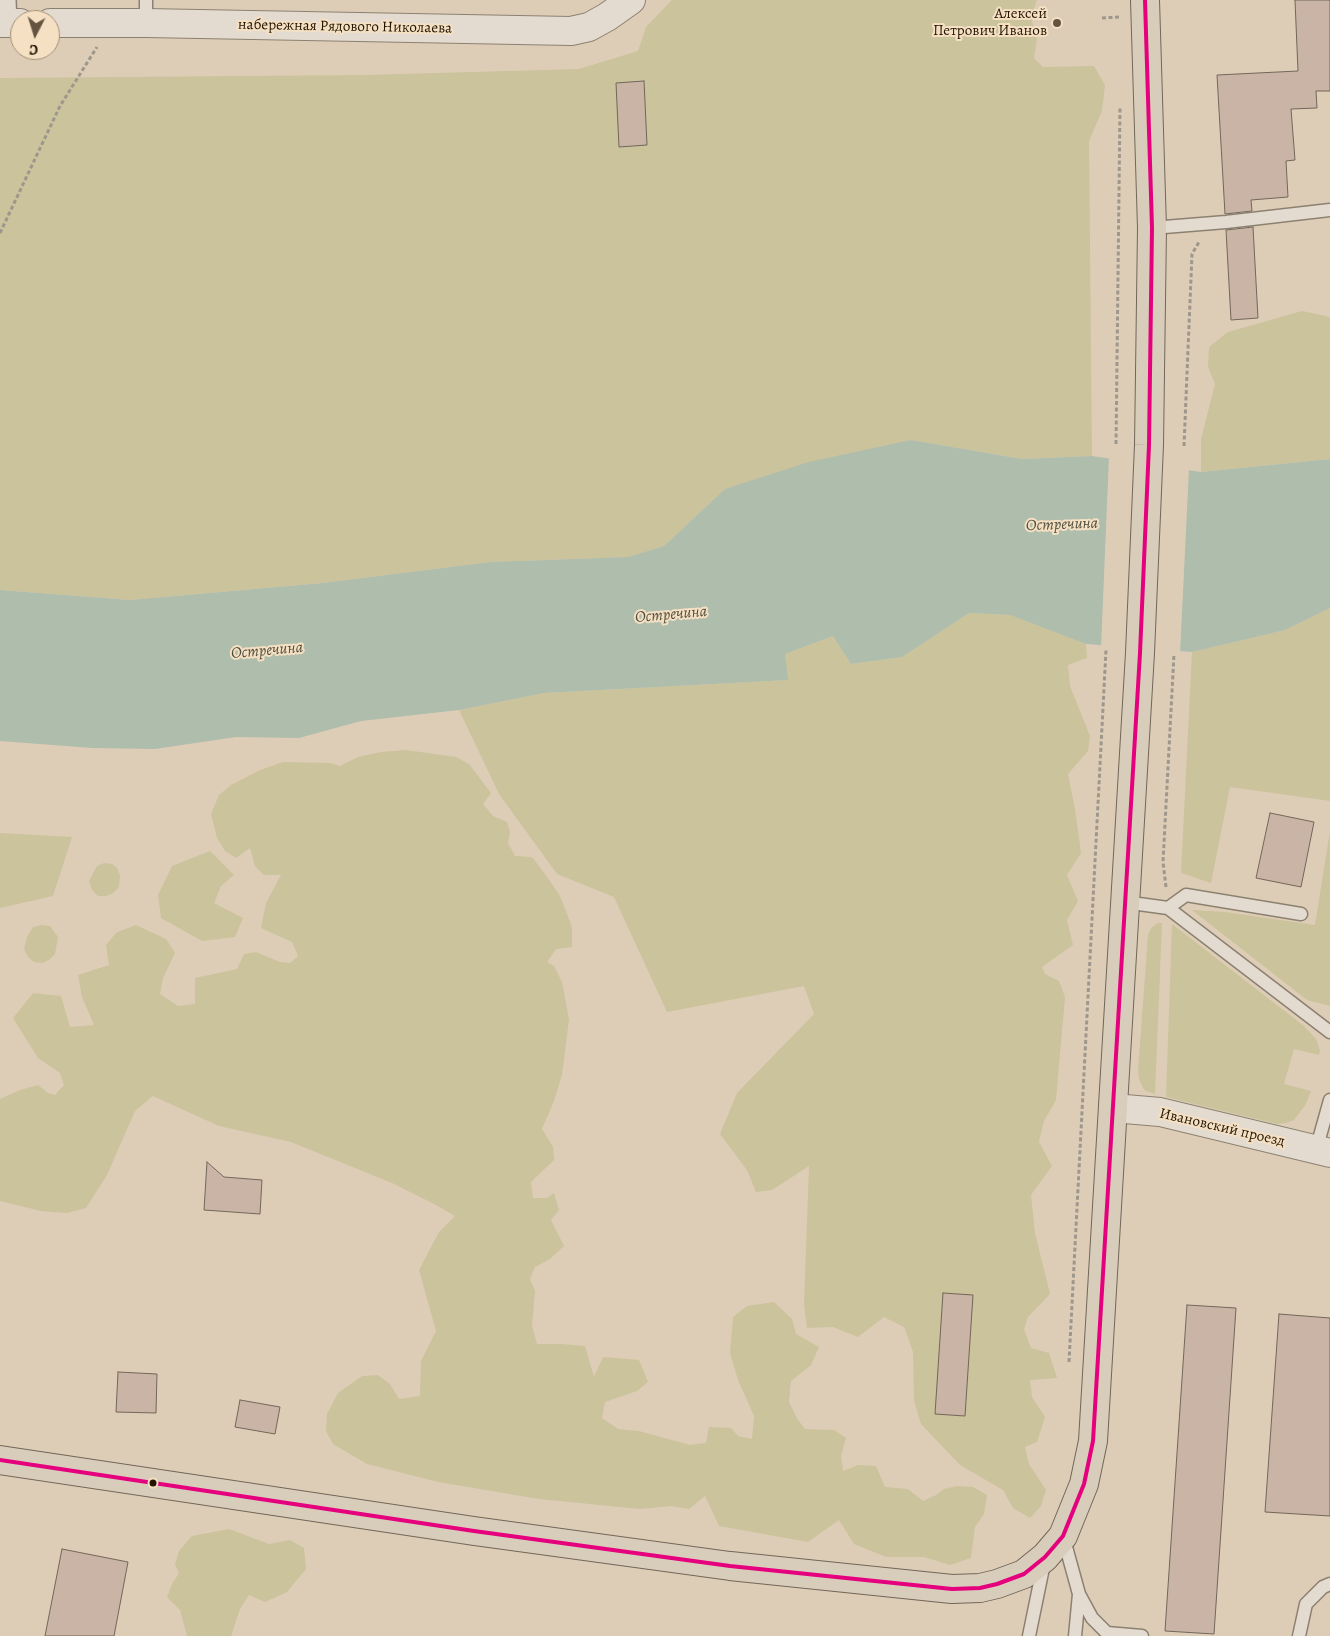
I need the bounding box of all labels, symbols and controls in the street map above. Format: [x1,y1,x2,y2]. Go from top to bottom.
place label: Алексей Петрович Иванов [933,5,1047,40]
north arrow [10,10,60,60]
street label: набережная Рядового Николаева [238,16,452,38]
marker: Алексей Петрович Иванов [1051,17,1063,29]
text: С [29,40,39,59]
water label: Остречина [1026,514,1098,536]
water label: Остречина [634,602,708,628]
water label: Остречина [230,638,304,664]
street label: Ивановский проезд [1158,1105,1286,1151]
unlabelled marker [148,1478,158,1488]

